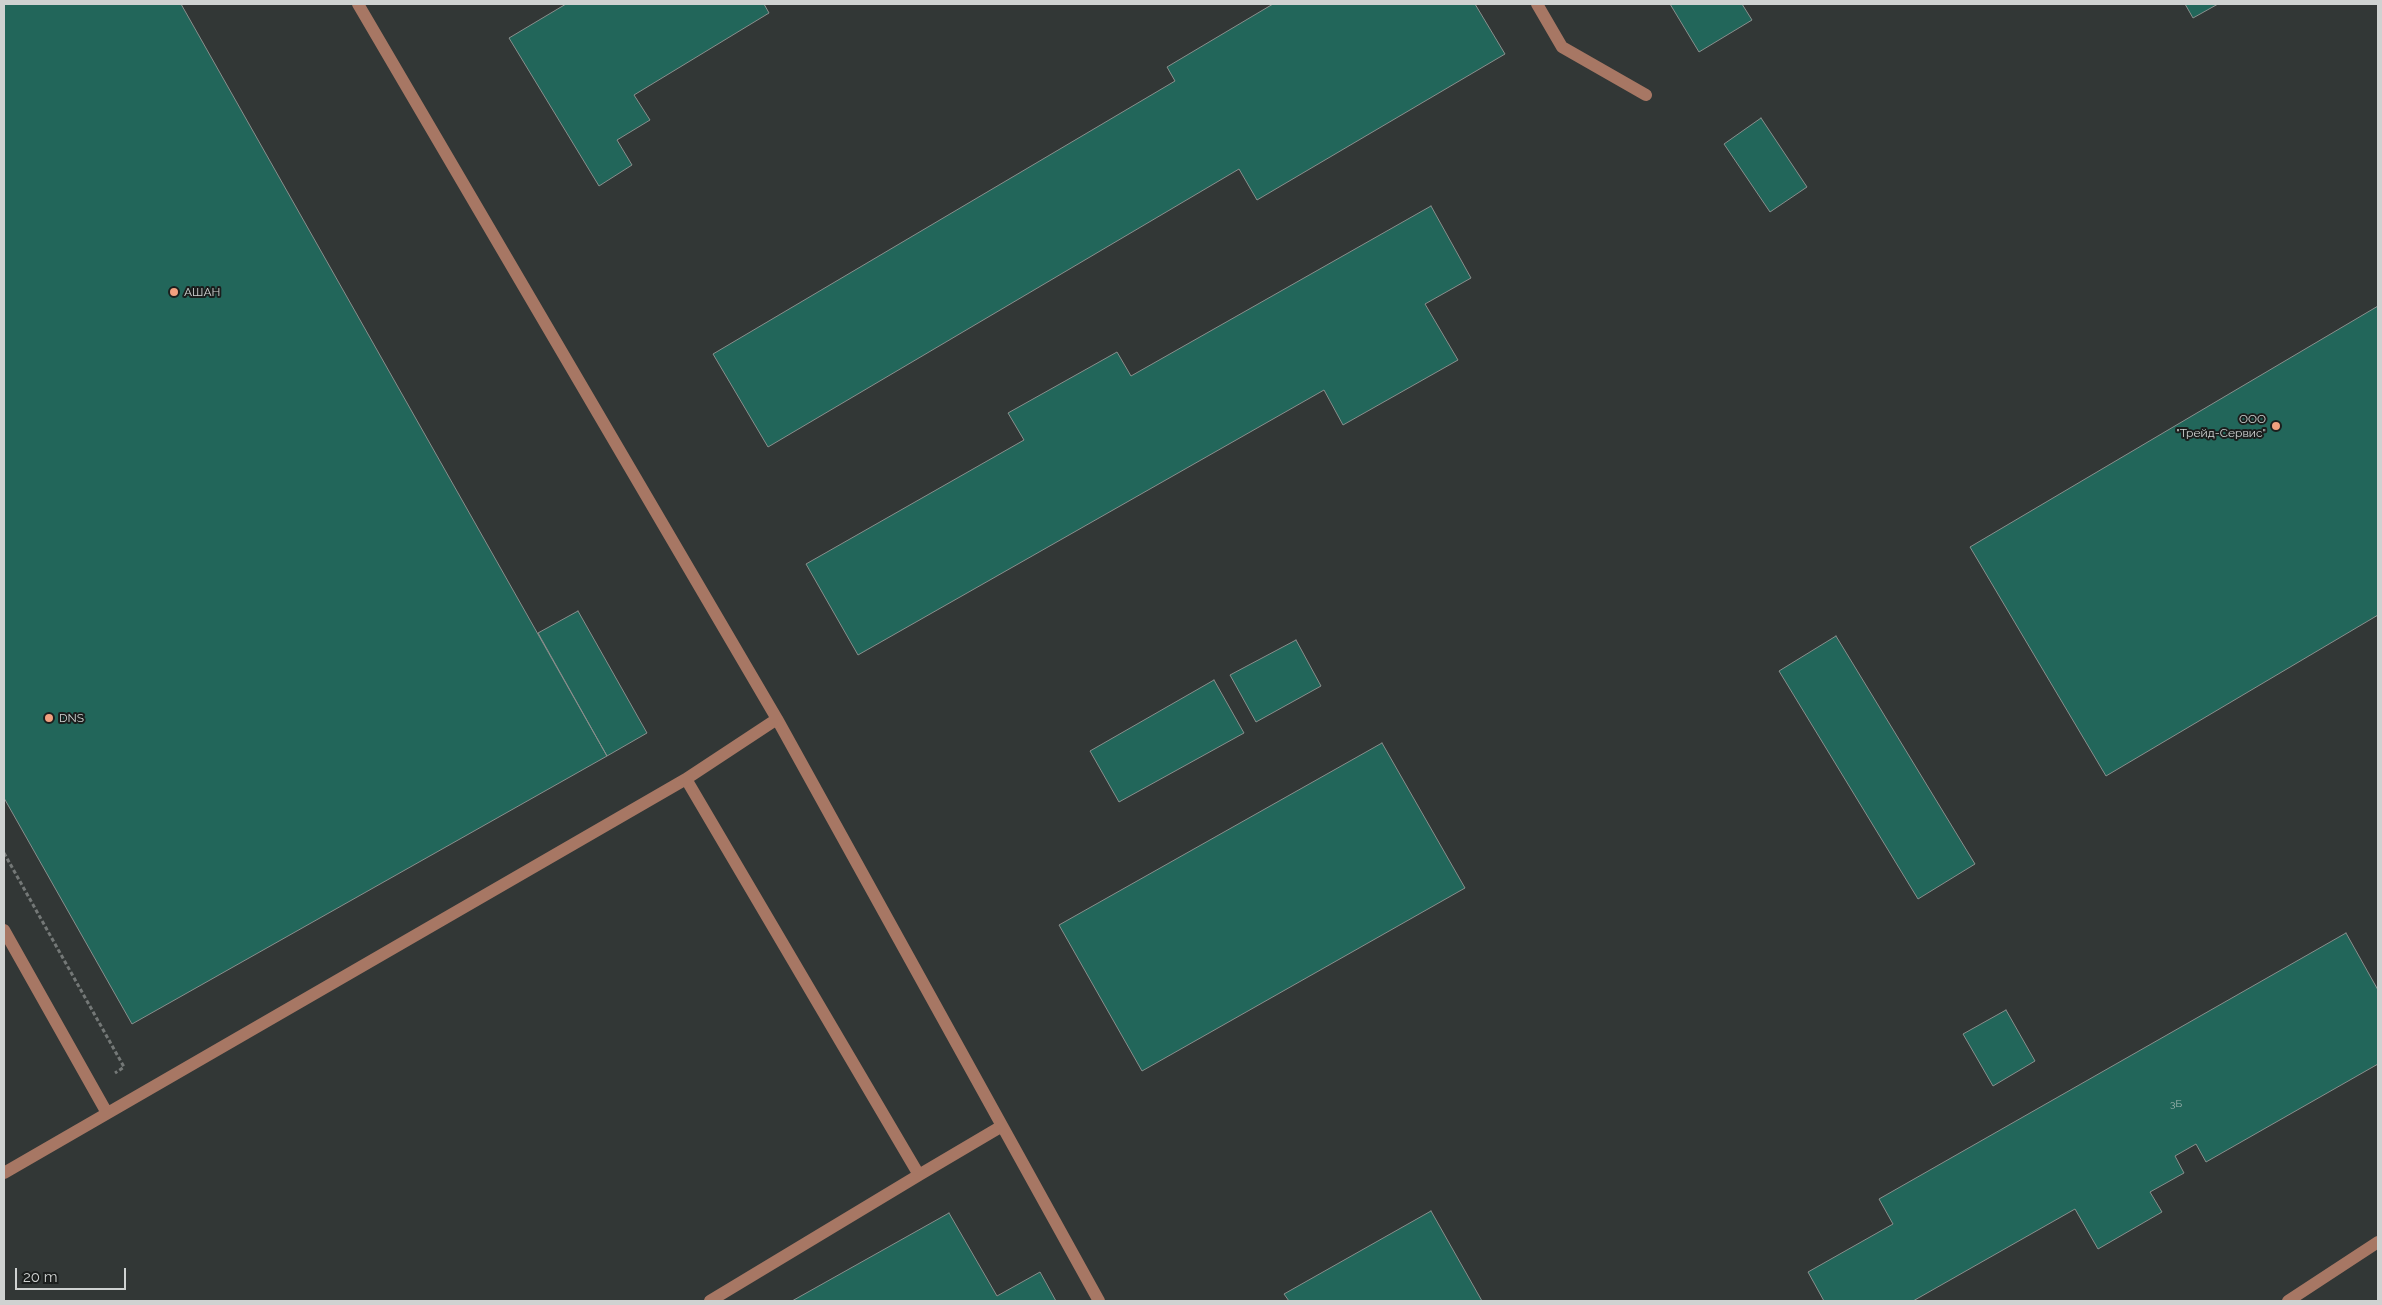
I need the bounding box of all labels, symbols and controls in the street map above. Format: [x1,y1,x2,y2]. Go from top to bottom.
place label: АШАН [184,285,220,299]
marker: АШАН [168,286,180,298]
place label: ООО "Трейд-Сервис" [2176,412,2266,440]
marker: ООО "Трейд-Сервис" [2270,420,2282,432]
place label: DNS [59,711,84,725]
marker: DNS [43,712,55,724]
house number: 3Б [2170,1098,2182,1110]
scale bar [18,1258,129,1290]
text: 20 m [23,1268,58,1286]

